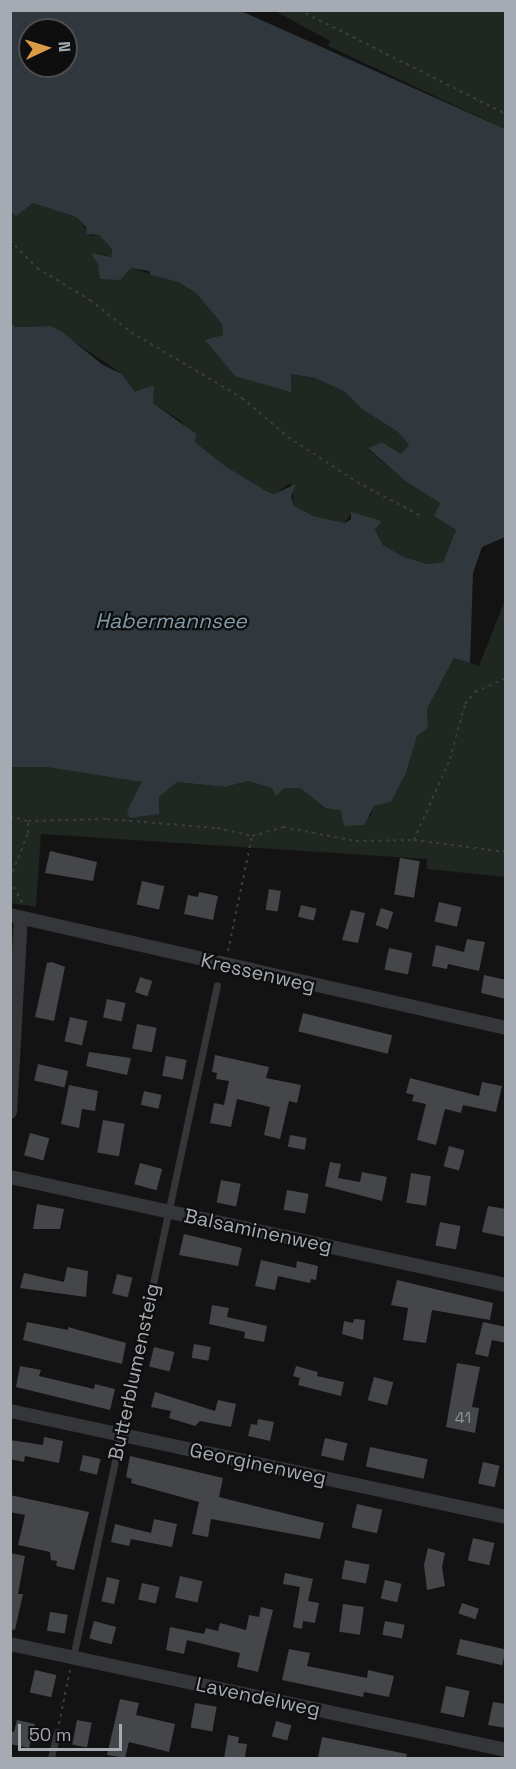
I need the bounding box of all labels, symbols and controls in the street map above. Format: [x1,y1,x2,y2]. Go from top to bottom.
north arrow [18,18,78,78]
text: N [54,41,75,53]
water label: Habermannsee [95,608,247,634]
street label: Kressenweg [198,948,318,998]
street label: Balsaminenweg [182,1204,334,1258]
street label: Butterblumensteig [103,1281,165,1463]
house number: 41 [455,1408,471,1428]
street label: Georginenweg [187,1438,329,1490]
street label: Lavendelweg [194,1672,322,1722]
scale bar [21,1712,124,1750]
text: 50 m [29,1723,71,1746]

